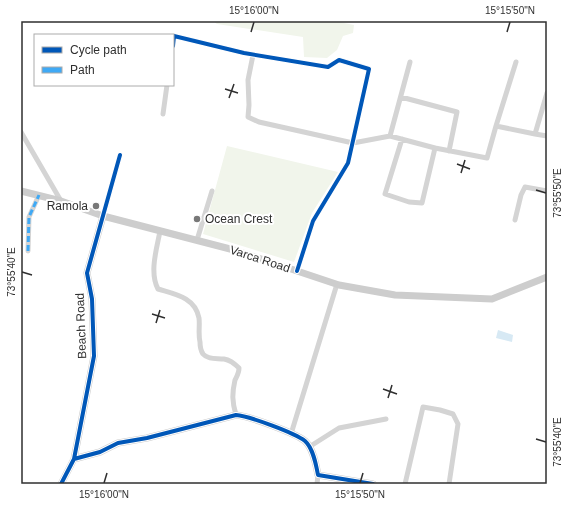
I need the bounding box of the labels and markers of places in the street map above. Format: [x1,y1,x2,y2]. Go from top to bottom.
place label: Ramola [47,199,88,213]
marker: Ramola [91,201,101,211]
place label: Ocean Crest [205,212,273,226]
marker: Ocean Crest [192,214,202,224]

